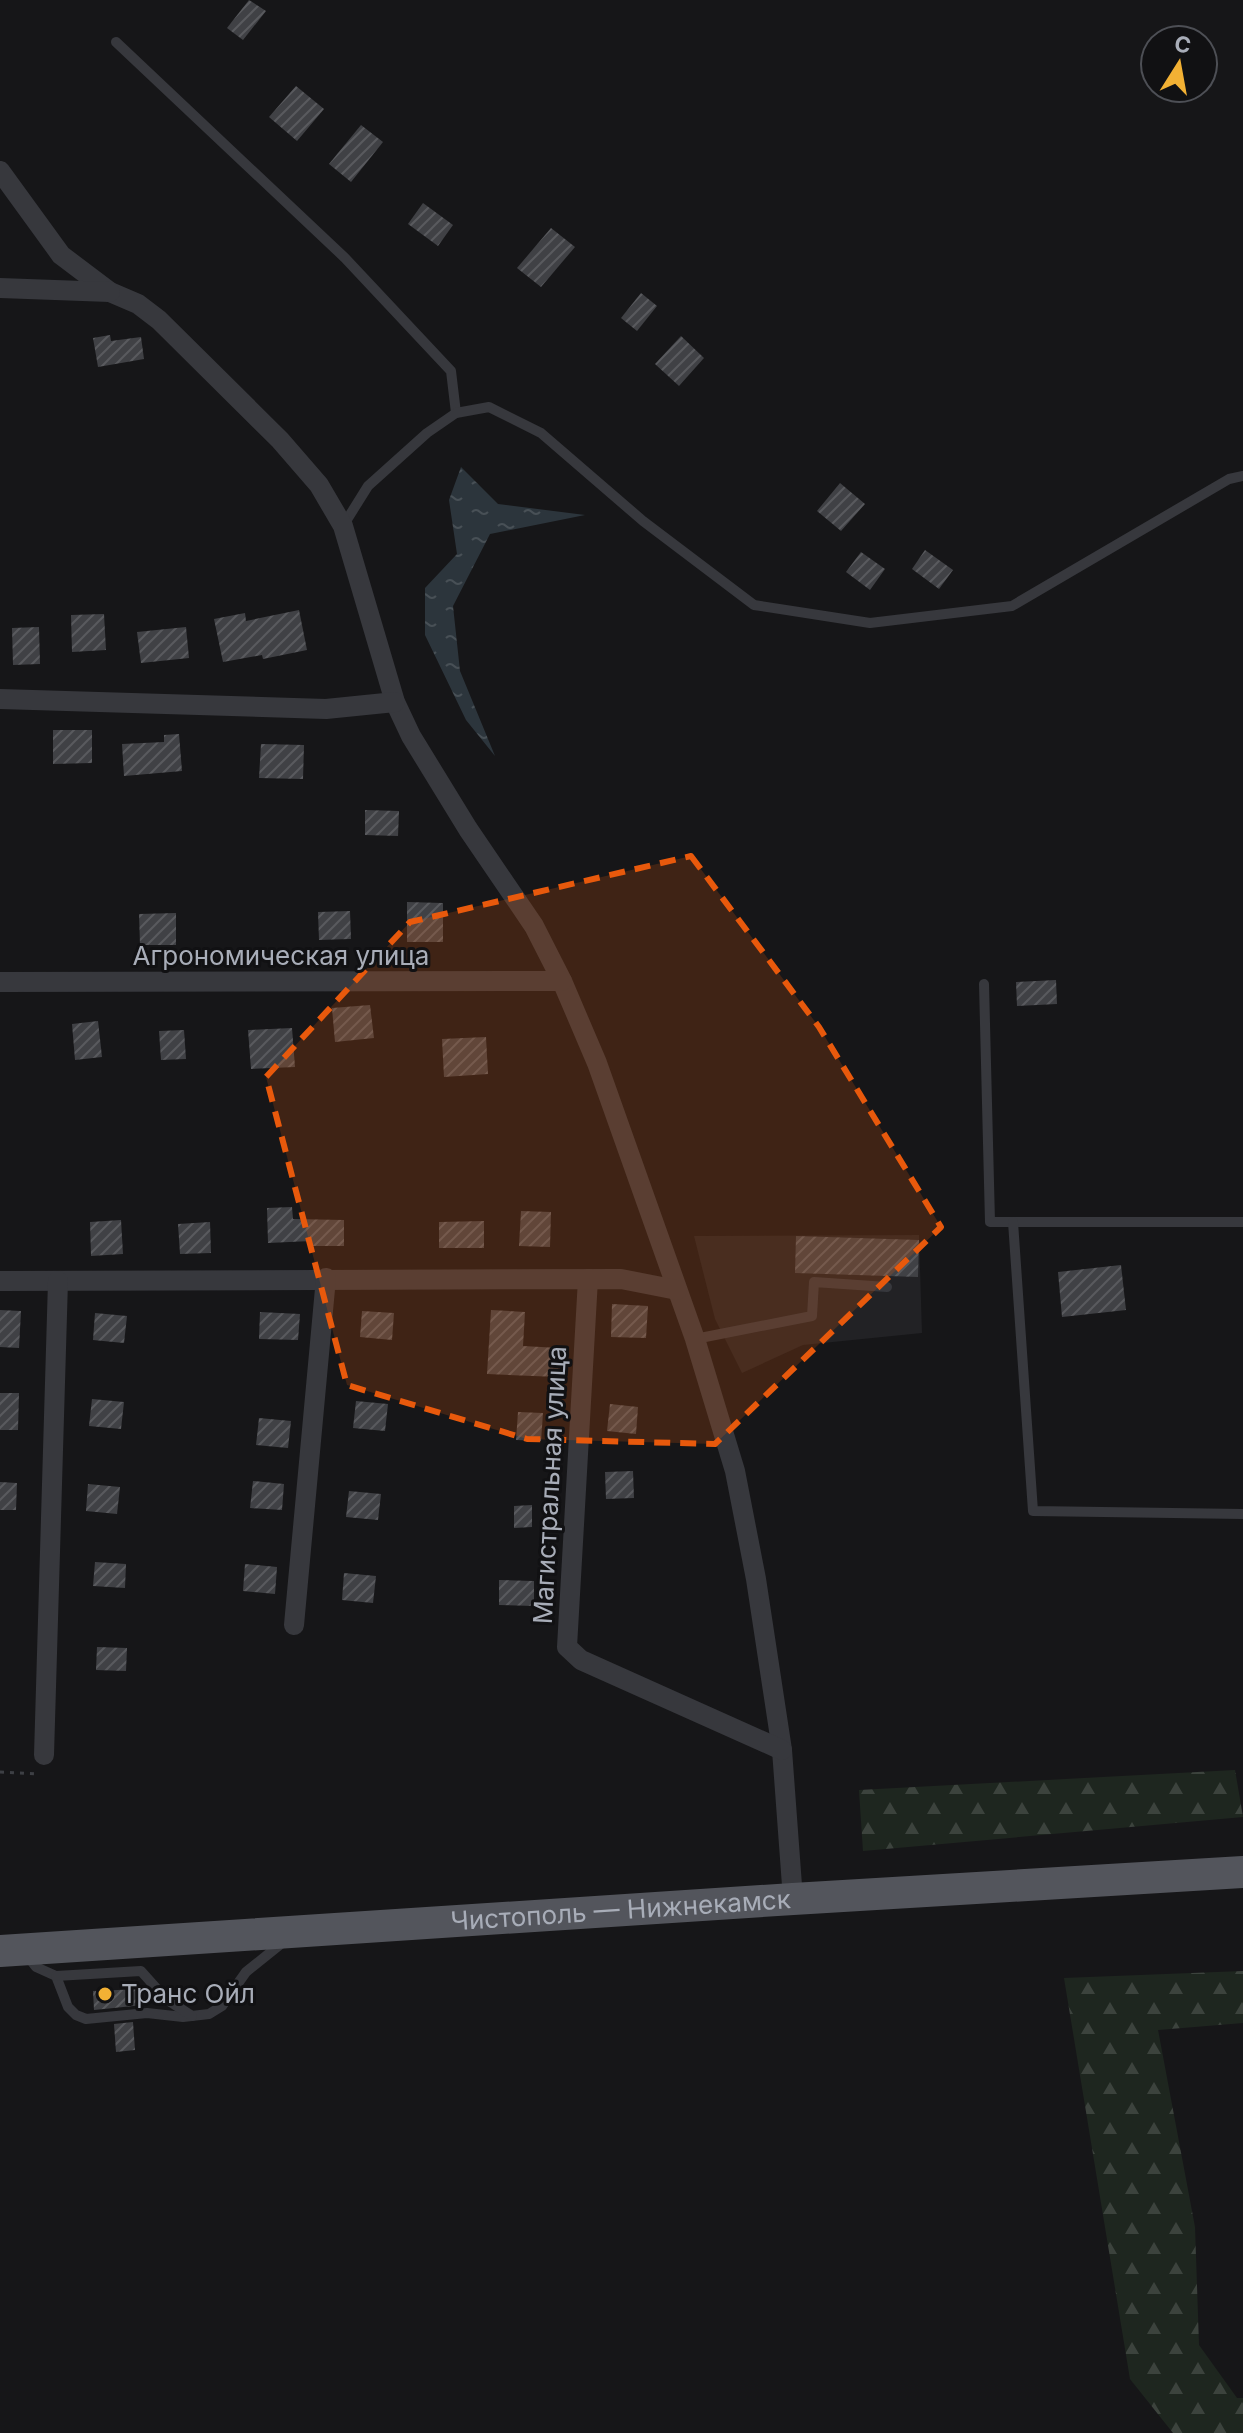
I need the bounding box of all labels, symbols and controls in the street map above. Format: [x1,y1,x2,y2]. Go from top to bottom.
north arrow [1139,24,1219,104]
text: С [1172,30,1193,59]
street label: Агрономическая улица [133,940,429,971]
street label: Магистральная улица [527,1345,572,1625]
street label: Чистополь — Нижнекамск [450,1883,792,1936]
place label: Транс Ойл [121,1978,255,2009]
marker: Транс Ойл [96,1985,114,2003]

